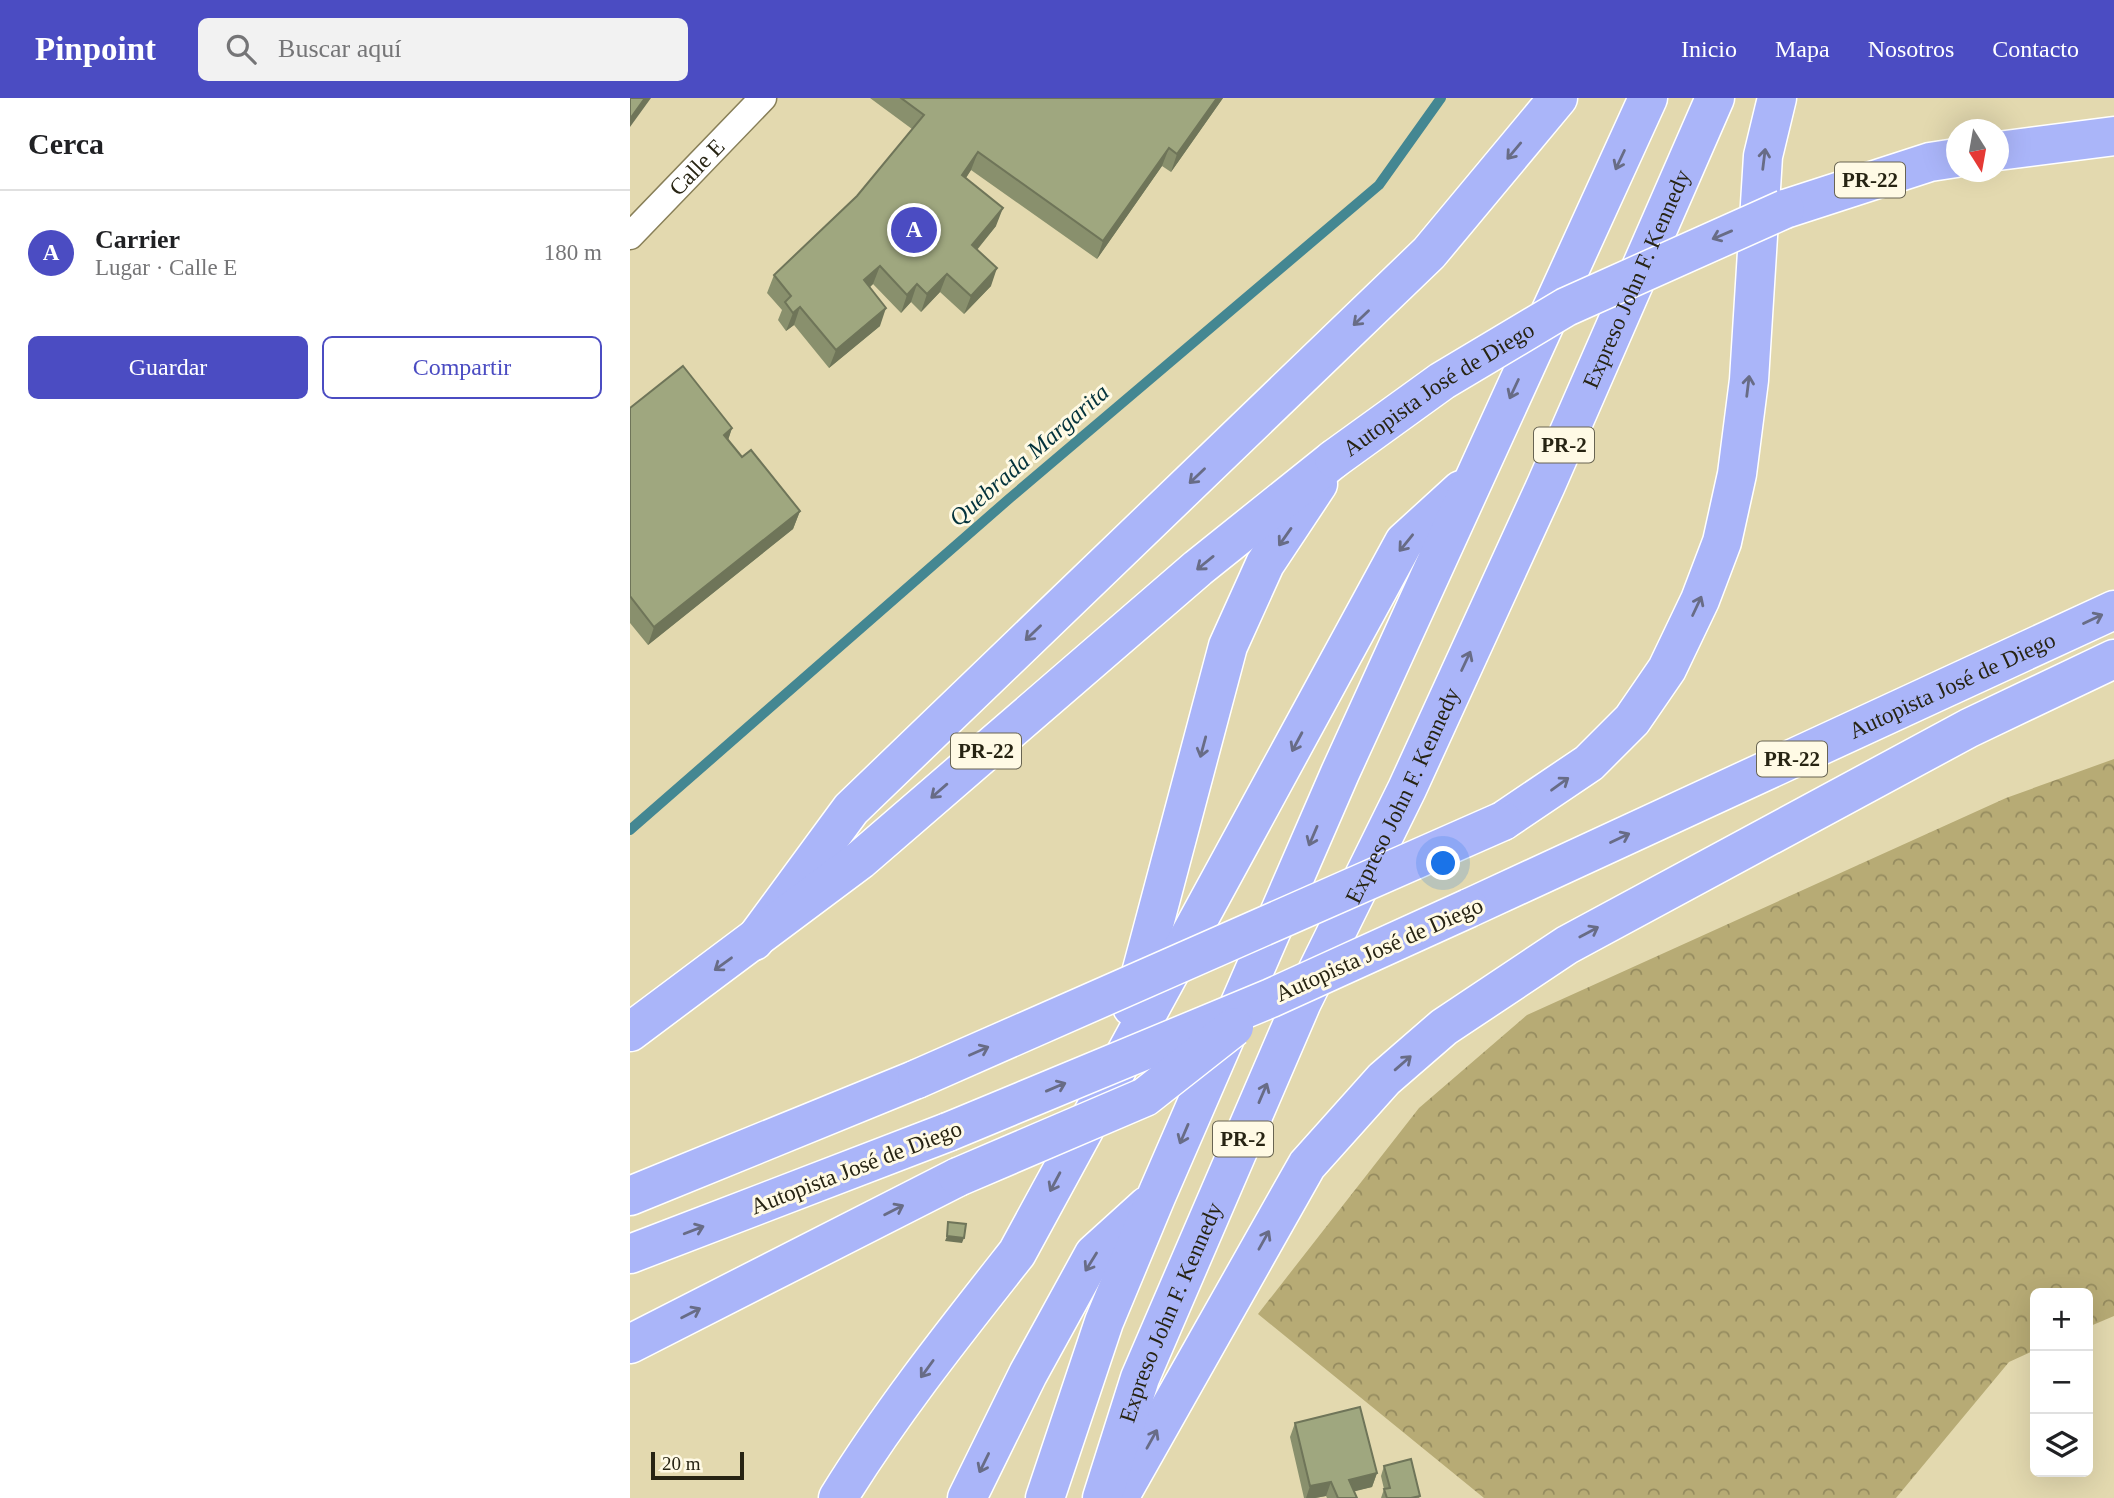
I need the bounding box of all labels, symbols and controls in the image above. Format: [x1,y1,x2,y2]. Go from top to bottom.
search box [198,18,688,81]
icon: search [222,30,260,68]
text: Pinpoint [35,31,156,67]
text: Buscar aquí [278,34,402,63]
text: Inicio [1681,36,1737,62]
text: Mapa [1775,36,1830,62]
text: Nosotros [1868,36,1954,62]
text: Contacto [1992,36,2079,62]
north arrow [1946,119,2009,182]
text: Cerca [28,127,104,160]
street label: Calle E [664,134,730,201]
one-way arrow [1507,141,1522,159]
one-way arrow [1757,148,1770,171]
one-way arrow [1613,149,1626,170]
road number: PR-22 [1835,162,1905,198]
street label: Expreso John F. Kennedy [1578,165,1695,392]
pin: A [891,204,937,256]
text: Carrier [95,225,180,254]
one-way arrow [1712,230,1733,243]
text: A [43,240,59,265]
text: 180 m [544,240,602,265]
text: Lugar · Calle E [95,255,237,280]
one-way arrow [1353,310,1370,327]
street label: Autopista José de Diego [1338,317,1539,461]
button: Guardar [28,336,308,399]
button: Compartir [322,336,602,399]
one-way arrow [1742,375,1755,398]
one-way arrow [1507,378,1520,399]
water label: Quebrada Margarita [944,379,1114,531]
road number: PR-2 [1534,428,1594,462]
one-way arrow [1189,467,1206,484]
one-way arrow [1278,527,1292,546]
one-way arrow [1399,533,1414,551]
one-way arrow [1196,555,1214,571]
one-way arrow [1691,596,1704,617]
one-way arrow [2082,612,2103,625]
one-way arrow [1025,625,1042,642]
street label: Autopista José de Diego [1845,627,2059,744]
one-way arrow [1460,650,1473,672]
street label: Expreso John F. Kennedy [1341,683,1465,907]
one-way arrow [1289,731,1303,752]
road number: PR-22 [951,734,1021,768]
one-way arrow [1195,736,1208,758]
road number: PR-22 [1757,742,1827,776]
one-way arrow [1551,777,1570,792]
one-way arrow [931,783,949,799]
one-way arrow [1306,824,1319,846]
one-way arrow [1609,831,1630,845]
your location [1426,846,1460,880]
street label: Autopista José de Diego [1272,892,1487,1006]
one-way arrow [1579,925,1599,939]
one-way arrow [714,956,733,971]
one-way arrow [968,1044,990,1057]
one-way arrow [1394,1055,1412,1071]
one-way arrow [1045,1080,1066,1093]
one-way arrow [1257,1083,1270,1105]
street label: Autopista José de Diego [747,1116,965,1219]
road number: PR-2 [1213,1122,1273,1156]
one-way arrow [1177,1123,1190,1145]
one-way arrow [1048,1172,1062,1192]
street label: Expreso John F. Kennedy [1115,1198,1227,1426]
one-way arrow [883,1203,904,1217]
one-way arrow [682,1223,704,1235]
one-way arrow [1257,1231,1271,1251]
one-way arrow [1083,1252,1098,1271]
map controls [2030,1288,2093,1477]
button: + [2030,1288,2093,1351]
one-way arrow [680,1306,701,1320]
button: − [2030,1351,2093,1414]
one-way arrow [920,1359,934,1378]
button: layers [2030,1414,2093,1477]
one-way arrow [1145,1429,1159,1449]
scale bar [651,1449,744,1481]
one-way arrow [977,1452,990,1473]
text: 20 m [662,1453,701,1474]

